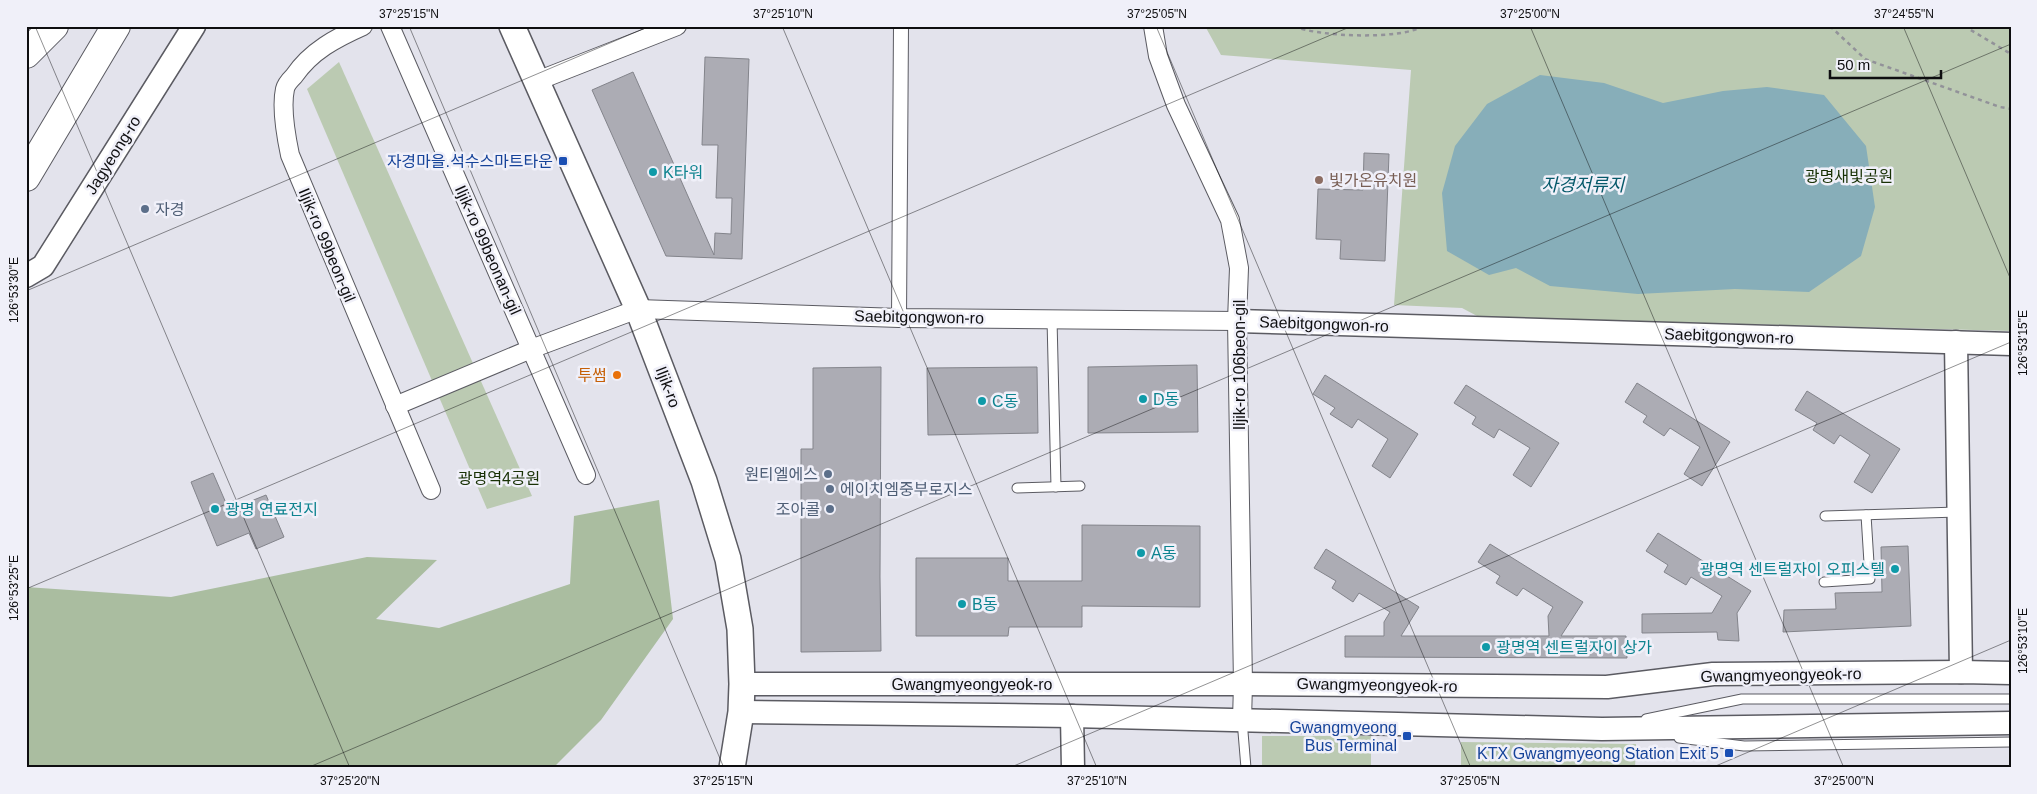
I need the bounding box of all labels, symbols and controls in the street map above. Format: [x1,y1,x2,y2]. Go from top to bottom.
text: 37°25'15"N [379,7,439,21]
text: 37°25'10"N [753,7,813,21]
text: 37°25'05"N [1127,7,1187,21]
text: 37°25'00"N [1500,7,1560,21]
text: 37°24'55"N [1874,7,1934,21]
scale bar [1830,48,1941,80]
text: 50 m [1837,56,1870,73]
street label: Jagyeong-ro [82,113,144,197]
place label: 자경마을.석수스마트타운 [387,153,553,170]
marker: 자경마을.석수스마트타운 [557,155,569,167]
place label: K타워 [663,164,703,181]
marker: K타워 [647,166,659,178]
park label: 광명새빛공원 [1805,168,1893,185]
place label: 빛가온유치원 [1329,172,1417,189]
marker: 빛가온유치원 [1313,174,1325,186]
water label: 자경저류지 [1542,175,1626,195]
street label: Iljik-ro 99beonan-gil [452,183,524,317]
street label: Iljik-ro 99beon-gil [295,186,359,304]
place label: 자경 [155,201,184,218]
marker: 자경 [139,203,151,215]
text: 126°53'30"E [7,257,21,323]
street label: Iljik-ro 106beon-gil [1231,300,1248,430]
street label: Saebitgongwon-ro [854,307,984,327]
text: 126°53'15"E [2016,310,2030,376]
street label: Saebitgongwon-ro [1259,313,1389,335]
street label: Saebitgongwon-ro [1664,325,1794,347]
street label: Iljik-ro [652,364,684,410]
place label: 투썸 [578,367,607,384]
marker: 투썸 [611,369,623,381]
place label: D동 [1153,391,1180,408]
place label: C동 [992,393,1019,410]
marker: D동 [1137,393,1149,405]
marker: C동 [976,395,988,407]
place label: 원티엘에스 [744,466,818,483]
marker: 원티엘에스 [822,468,834,480]
park label: 광명역4공원 [458,470,540,487]
place label: 에이치엠중부로지스 [840,481,972,498]
marker: 에이치엠중부로지스 [824,483,836,495]
place label: 광명 연료전지 [225,501,318,518]
place label: 조아콜 [776,501,820,518]
marker: 광명 연료전지 [209,503,221,515]
marker: 조아콜 [824,503,836,515]
place label: A동 [1151,545,1177,562]
marker: A동 [1135,547,1147,559]
text: 126°53'25"E [7,555,21,621]
place label: 광명역 센트럴자이 오피스텔 [1699,561,1885,578]
marker: 광명역 센트럴자이 오피스텔 [1889,563,1901,575]
place label: B동 [972,596,998,613]
marker: B동 [956,598,968,610]
text: 126°53'10"E [2016,608,2030,674]
place label: 광명역 센트럴자이 상가 [1496,639,1652,656]
marker: 광명역 센트럴자이 상가 [1480,641,1492,653]
street label: Gwangmyeongyeok-ro [1700,665,1862,685]
street label: Gwangmyeongyeok-ro [1296,675,1458,695]
street label: Gwangmyeongyeok-ro [892,676,1053,693]
place label: Gwangmyeong Bus Terminal [1289,719,1397,754]
marker: Gwangmyeong Bus Terminal [1401,730,1413,742]
place label: KTX Gwangmyeong Station Exit 5 [1477,745,1719,762]
marker: KTX Gwangmyeong Station Exit 5 [1723,747,1735,759]
text: 37°25'20"N [320,774,380,788]
text: 37°25'15"N [693,774,753,788]
text: 37°25'10"N [1067,774,1127,788]
text: 37°25'05"N [1440,774,1500,788]
text: 37°25'00"N [1814,774,1874,788]

